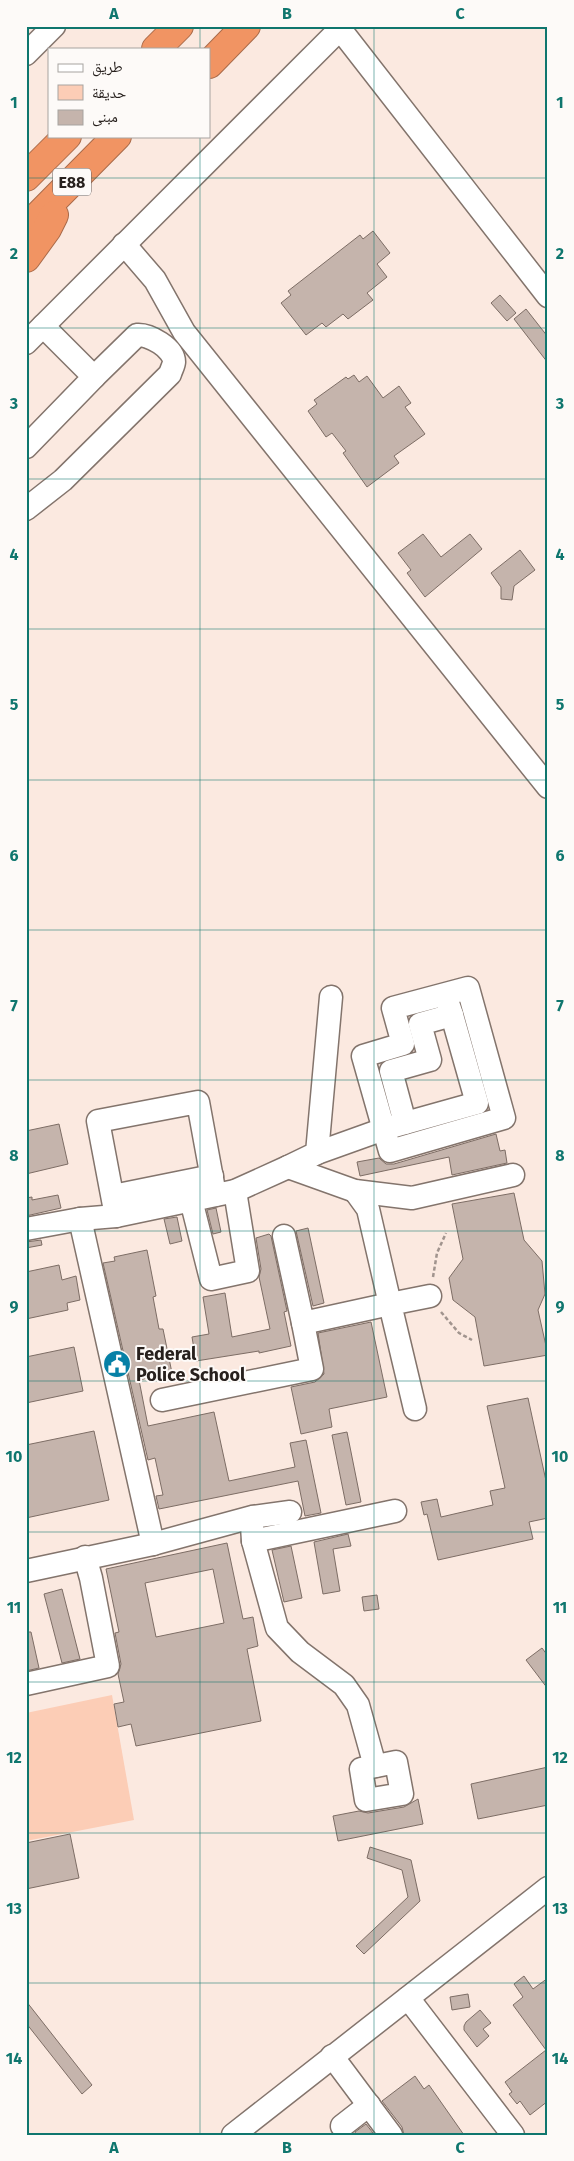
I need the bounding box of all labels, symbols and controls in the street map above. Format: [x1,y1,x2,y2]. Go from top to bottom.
text: A [108,4,119,23]
text: B [282,4,292,23]
text: C [455,4,465,23]
legend [48,48,210,138]
text: طريق [92,58,123,77]
text: حديقة [92,84,127,102]
text: 1 [10,93,18,112]
text: 1 [556,93,564,112]
text: مبنى [92,108,118,127]
road number: E88 [53,168,91,196]
text: 2 [10,244,18,263]
text: 2 [556,244,564,263]
text: 3 [9,394,18,413]
text: 3 [555,394,564,413]
text: 4 [9,545,19,564]
text: 4 [555,545,565,564]
text: 5 [10,695,19,714]
text: 5 [556,695,565,714]
text: 6 [9,846,19,865]
text: 6 [555,846,565,865]
text: 7 [10,996,18,1015]
text: 7 [556,996,564,1015]
text: 8 [9,1146,19,1165]
text: 8 [555,1146,565,1165]
text: 9 [10,1297,19,1316]
text: 9 [556,1297,565,1316]
place label: Federal Police School [136,1343,246,1386]
public building icon: Federal Police School [102,1349,132,1379]
text: 10 [6,1447,22,1466]
text: 10 [552,1447,568,1466]
text: 11 [7,1598,21,1617]
text: 11 [553,1598,567,1617]
text: 12 [6,1748,22,1767]
text: 12 [552,1748,568,1767]
text: 13 [6,1899,22,1918]
text: 13 [552,1899,568,1918]
text: 14 [6,2049,22,2068]
text: 14 [552,2049,568,2068]
text: A [108,2138,119,2157]
text: B [282,2138,292,2157]
text: C [455,2138,465,2157]

